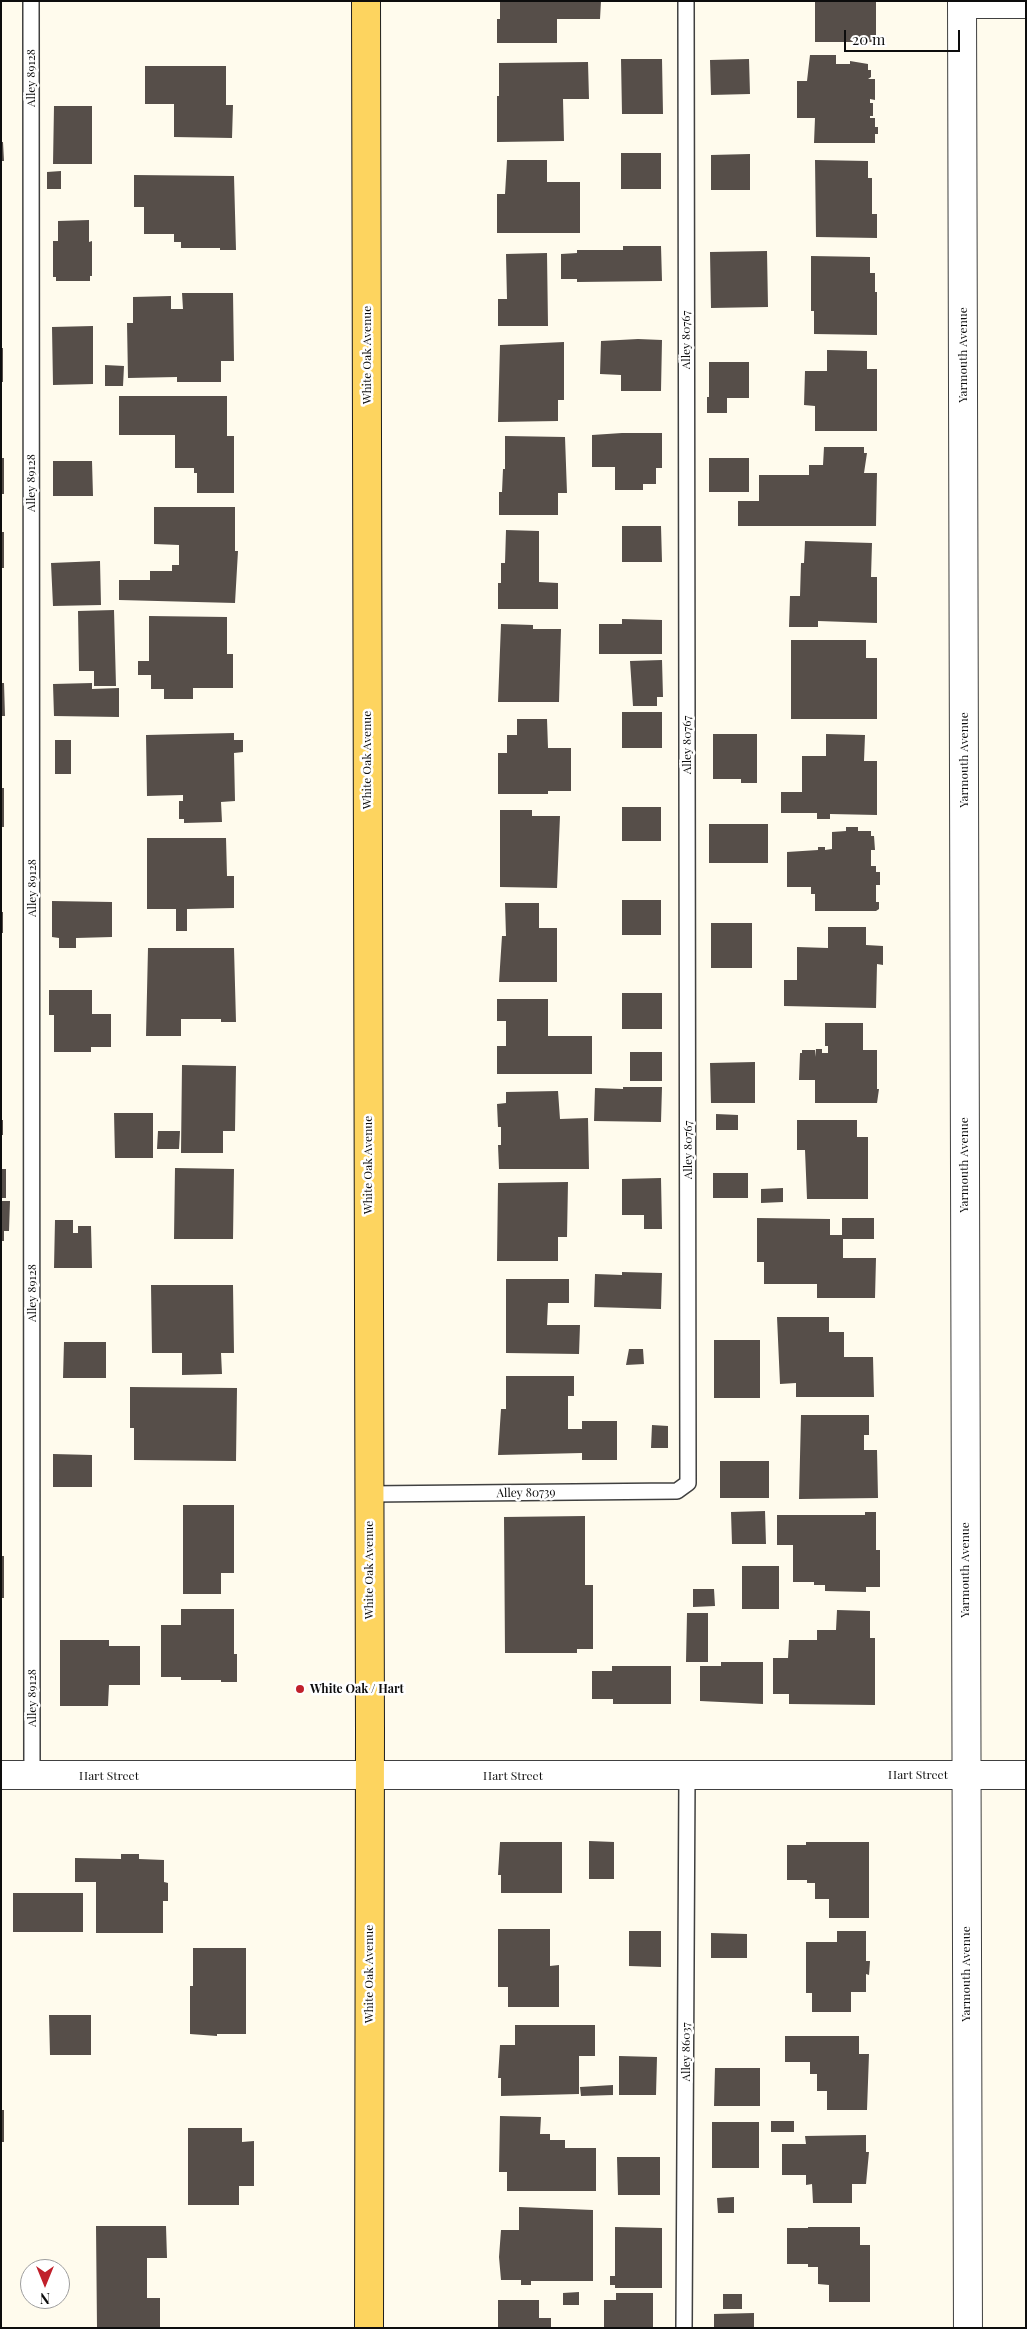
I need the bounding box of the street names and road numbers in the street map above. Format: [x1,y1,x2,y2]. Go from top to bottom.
street label: Alley 89128 [24,49,38,107]
street label: White Oak Avenue [360,306,374,404]
street label: Yarmouth Avenue [956,307,970,403]
street label: Alley 80767 [679,311,693,369]
street label: Alley 89128 [24,454,38,512]
street label: White Oak Avenue [360,711,374,809]
street label: Yarmouth Avenue [957,712,971,808]
street label: Alley 80767 [680,716,694,774]
street label: Alley 89128 [25,859,39,917]
street label: White Oak Avenue [361,1116,375,1214]
street label: Yarmouth Avenue [957,1117,971,1213]
street label: Alley 80767 [681,1121,695,1179]
street label: Alley 89128 [25,1264,39,1322]
street label: Alley 80739 [496,1485,556,1501]
street label: White Oak Avenue [362,1521,376,1619]
street label: Yarmouth Avenue [958,1522,972,1618]
street label: Alley 89128 [25,1669,39,1727]
street label: Hart Street [888,1768,948,1782]
street label: Hart Street [79,1769,139,1783]
street label: Hart Street [483,1769,543,1783]
street label: White Oak Avenue [362,1925,376,2023]
street label: Yarmouth Avenue [959,1926,973,2022]
street label: Alley 86037 [679,2022,693,2082]

